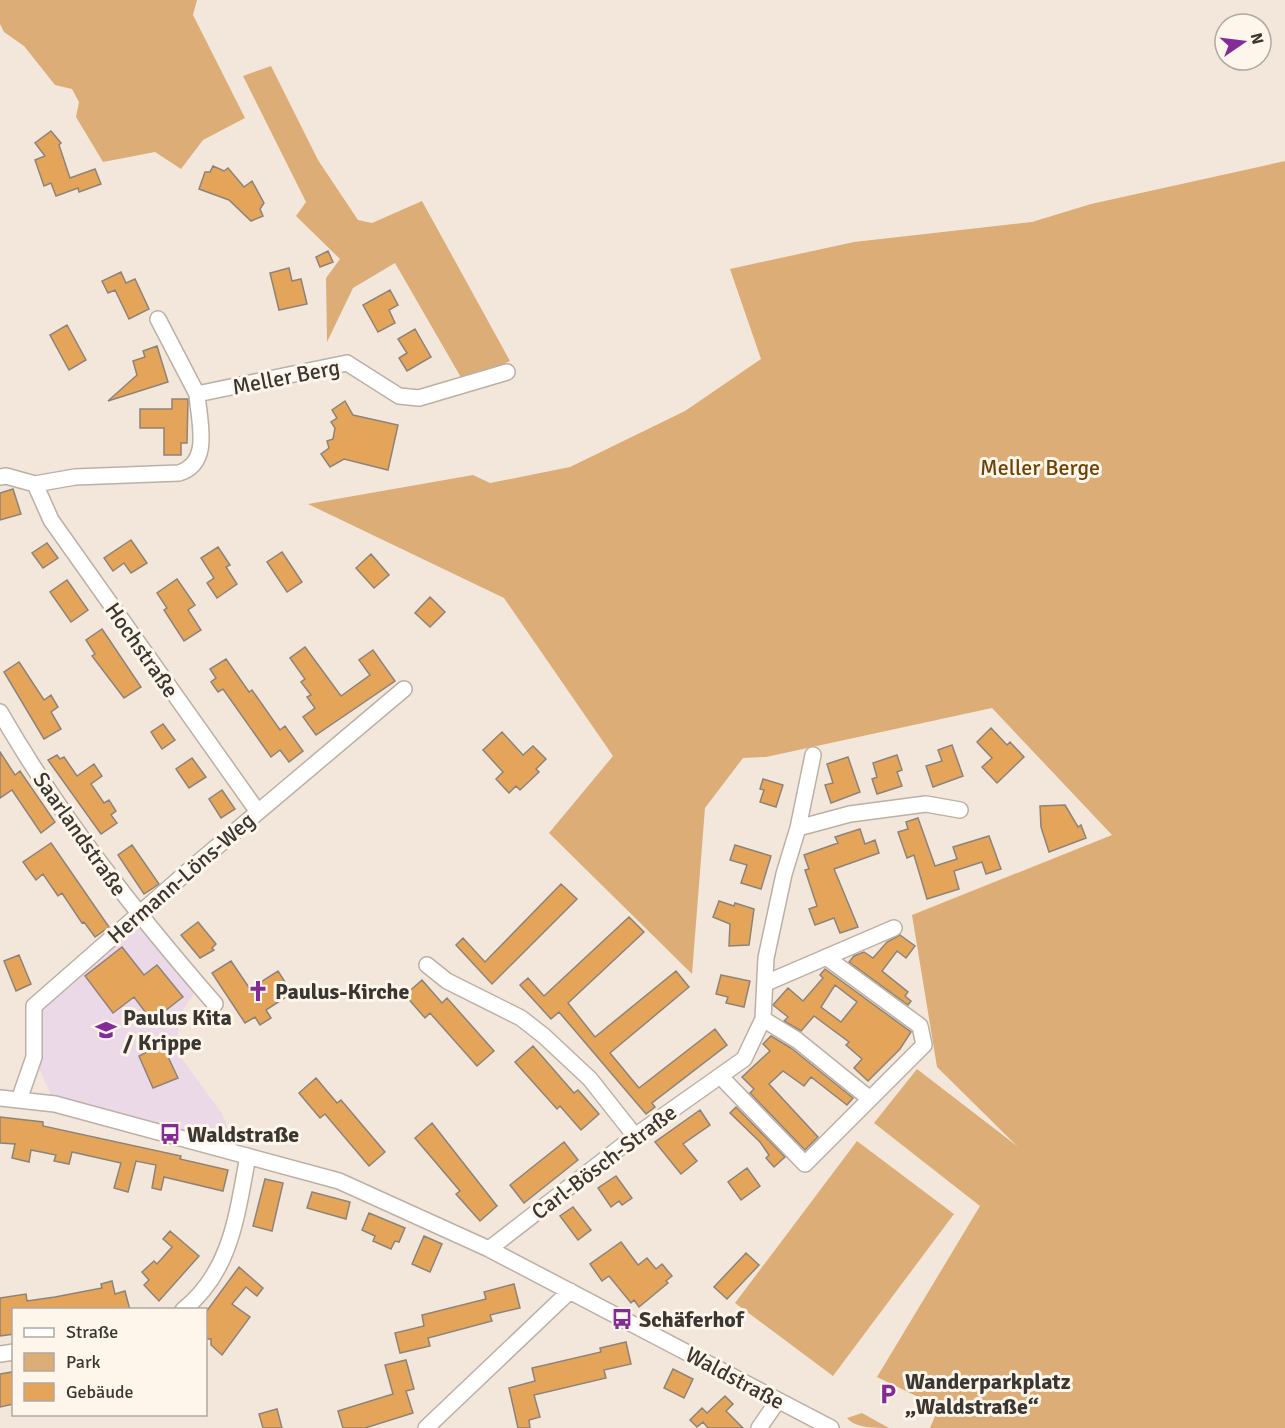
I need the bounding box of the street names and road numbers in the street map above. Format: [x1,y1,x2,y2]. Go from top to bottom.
street label: Meller Berg [230,353,342,401]
street label: Hochstraße [99,597,185,703]
street label: Saarlandstraße [27,767,133,901]
street label: Hermann-Löns-Weg [102,807,260,949]
street label: Carl-Bösch-Straße [526,1099,682,1225]
street label: Waldstraße [681,1341,789,1415]

